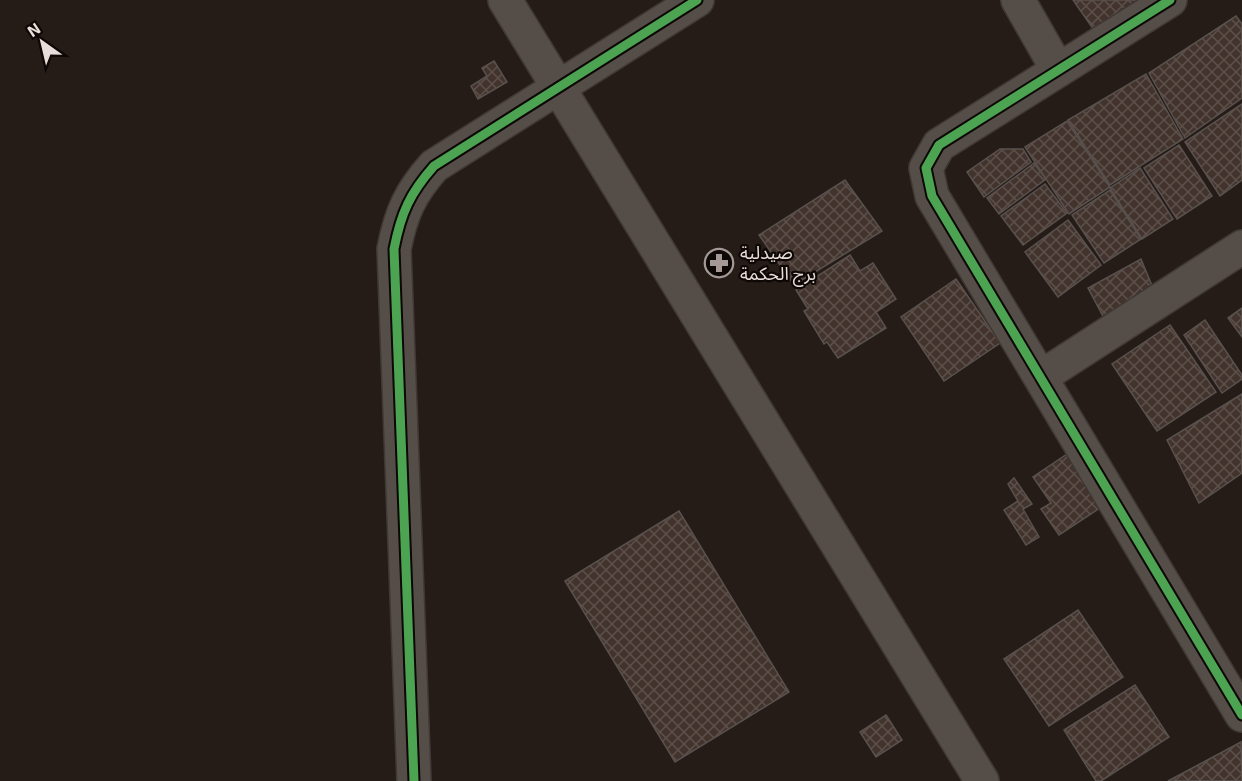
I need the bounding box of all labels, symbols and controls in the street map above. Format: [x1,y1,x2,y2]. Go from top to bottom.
north arrow [12,12,72,72]
text: N [23,18,43,40]
place label: صيدلية برج الحكمة [740,241,816,287]
pharmacy icon: صيدلية برج الحكمة [703,247,735,279]

